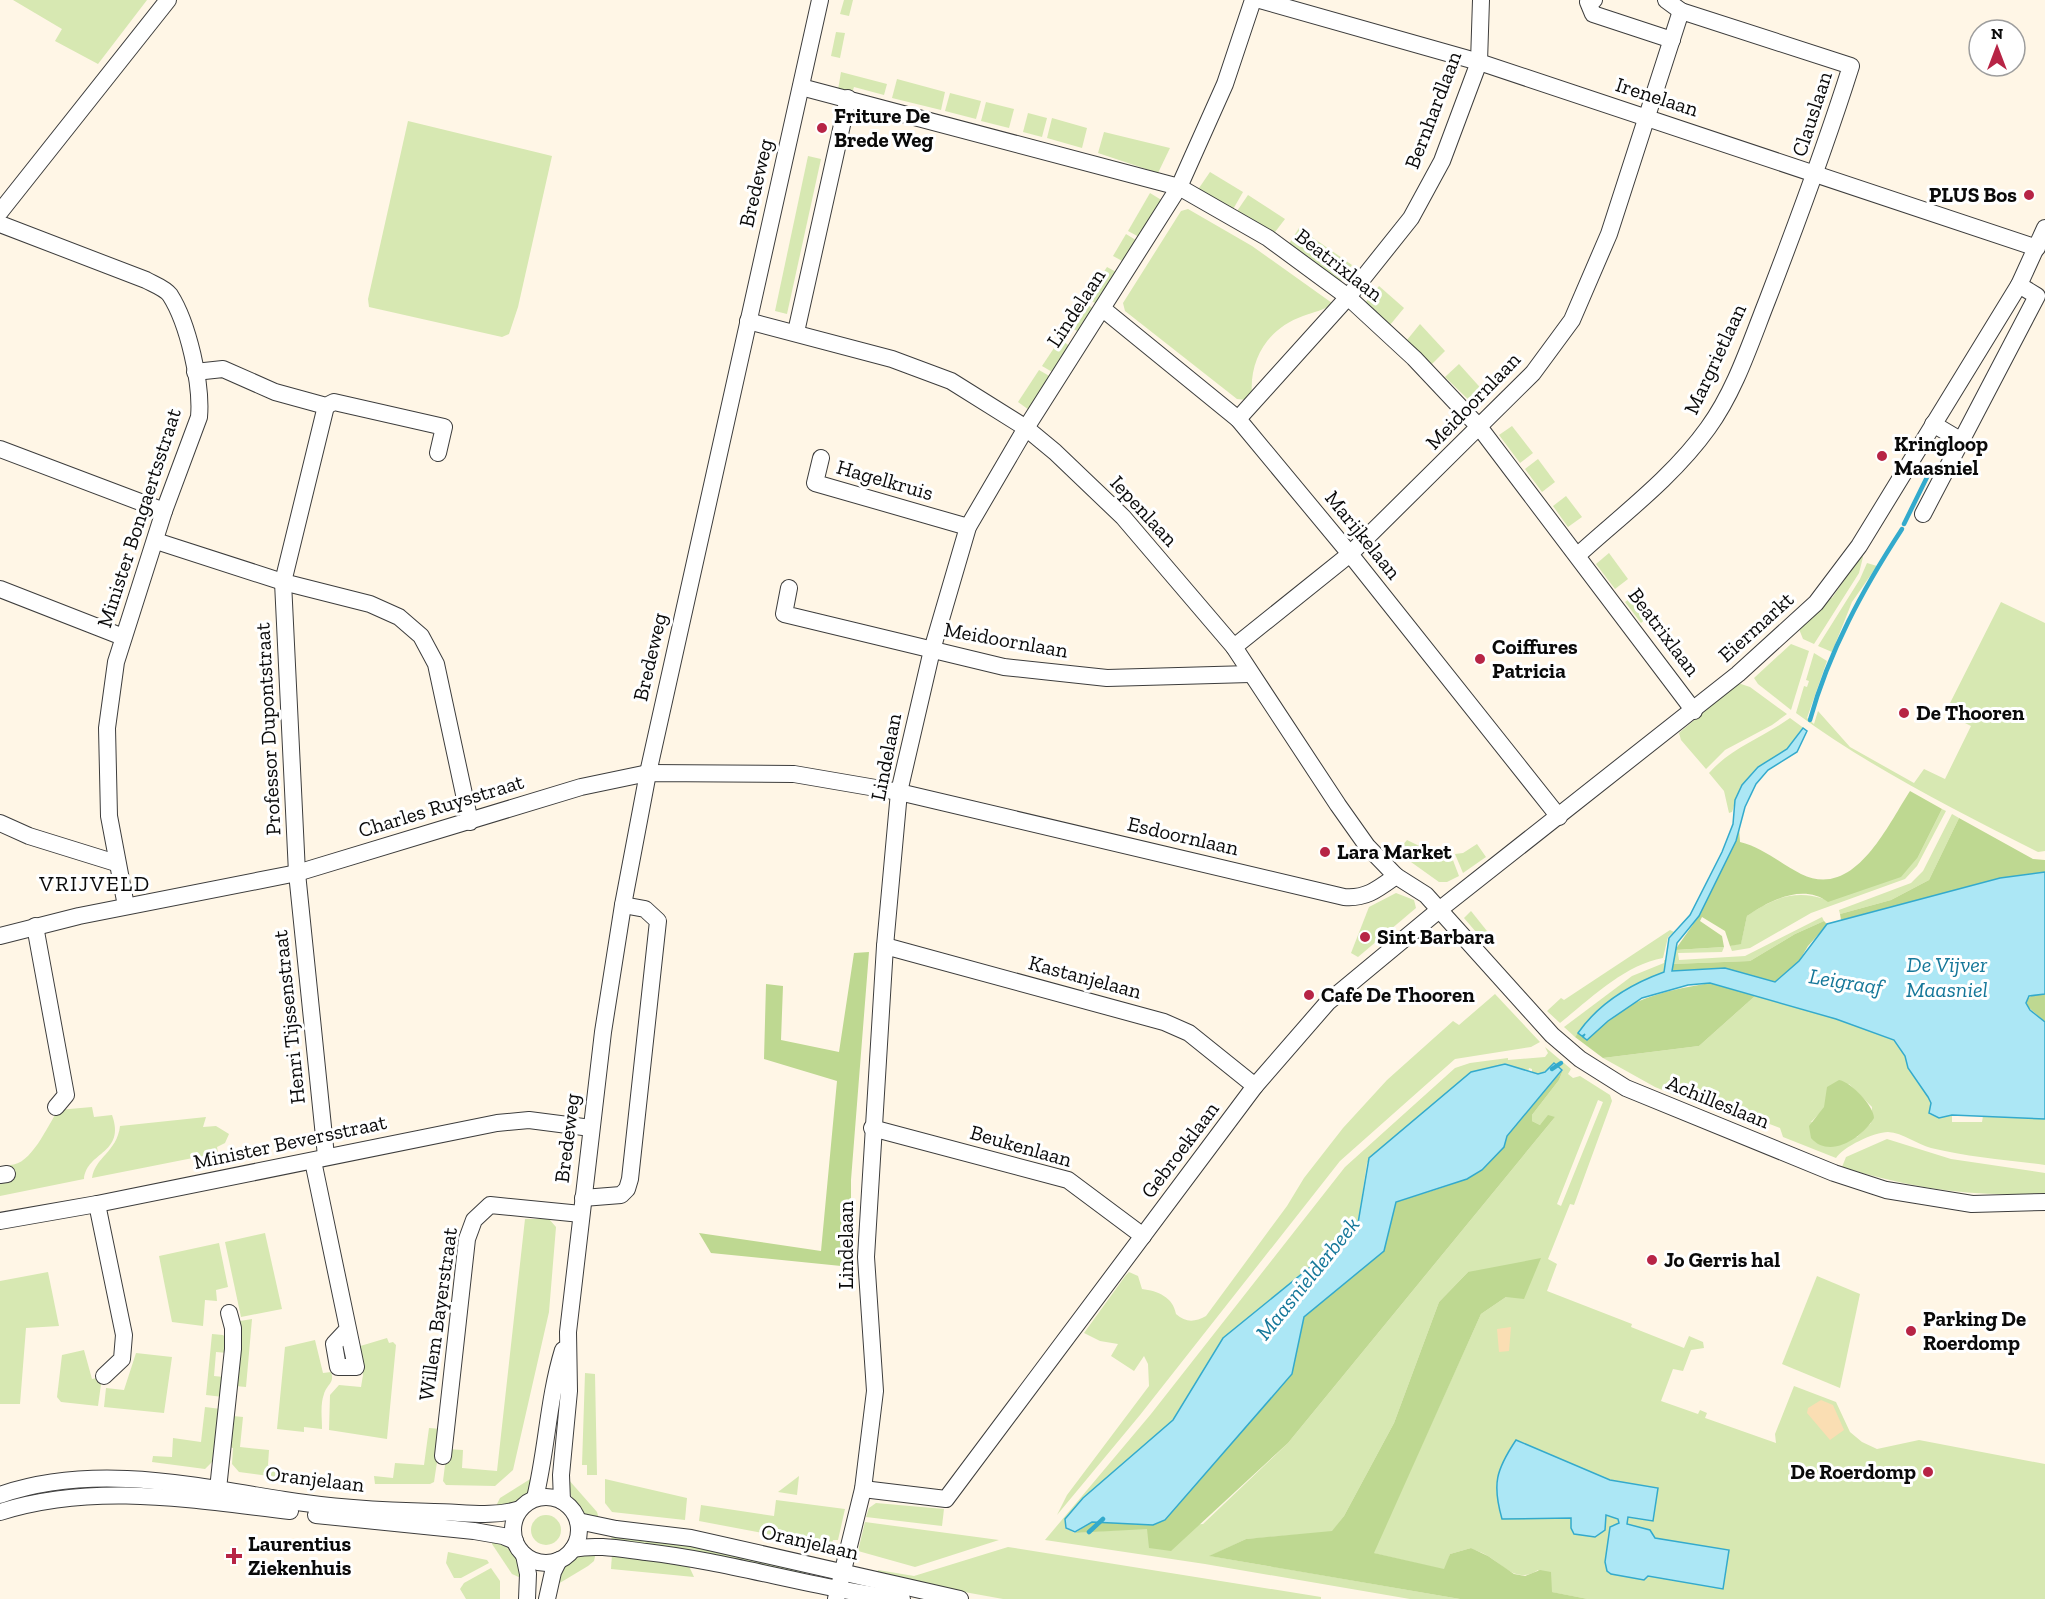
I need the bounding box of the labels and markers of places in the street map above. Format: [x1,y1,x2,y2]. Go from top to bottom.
place label: Friture De Brede Weg [834,103,933,152]
marker: Friture De Brede Weg [815,121,829,135]
place label: PLUS Bos [1929,182,2017,207]
marker: PLUS Bos [2022,188,2036,202]
place label: Kringloop Maasniel [1894,431,1988,480]
marker: Kringloop Maasniel [1875,449,1889,463]
place label: Coiffures Patricia [1492,634,1578,683]
marker: Coiffures Patricia [1473,652,1487,666]
place label: De Thooren [1916,700,2025,725]
marker: De Thooren [1897,706,1911,720]
place label: Lara Market [1337,839,1452,864]
marker: Lara Market [1318,845,1332,859]
place label: Sint Barbara [1377,924,1495,949]
marker: Sint Barbara [1358,930,1372,944]
place label: Cafe De Thooren [1321,982,1475,1007]
marker: Cafe De Thooren [1302,988,1316,1002]
place label: Jo Gerris hal [1664,1247,1780,1272]
marker: Jo Gerris hal [1645,1253,1659,1267]
place label: Parking De Roerdomp [1923,1306,2026,1355]
marker: Parking De Roerdomp [1904,1324,1918,1338]
place label: De Roerdomp [1790,1459,1916,1484]
marker: De Roerdomp [1921,1465,1935,1479]
place label: Laurentius Ziekenhuis [248,1531,352,1580]
marker: Laurentius Ziekenhuis [225,1547,243,1565]

